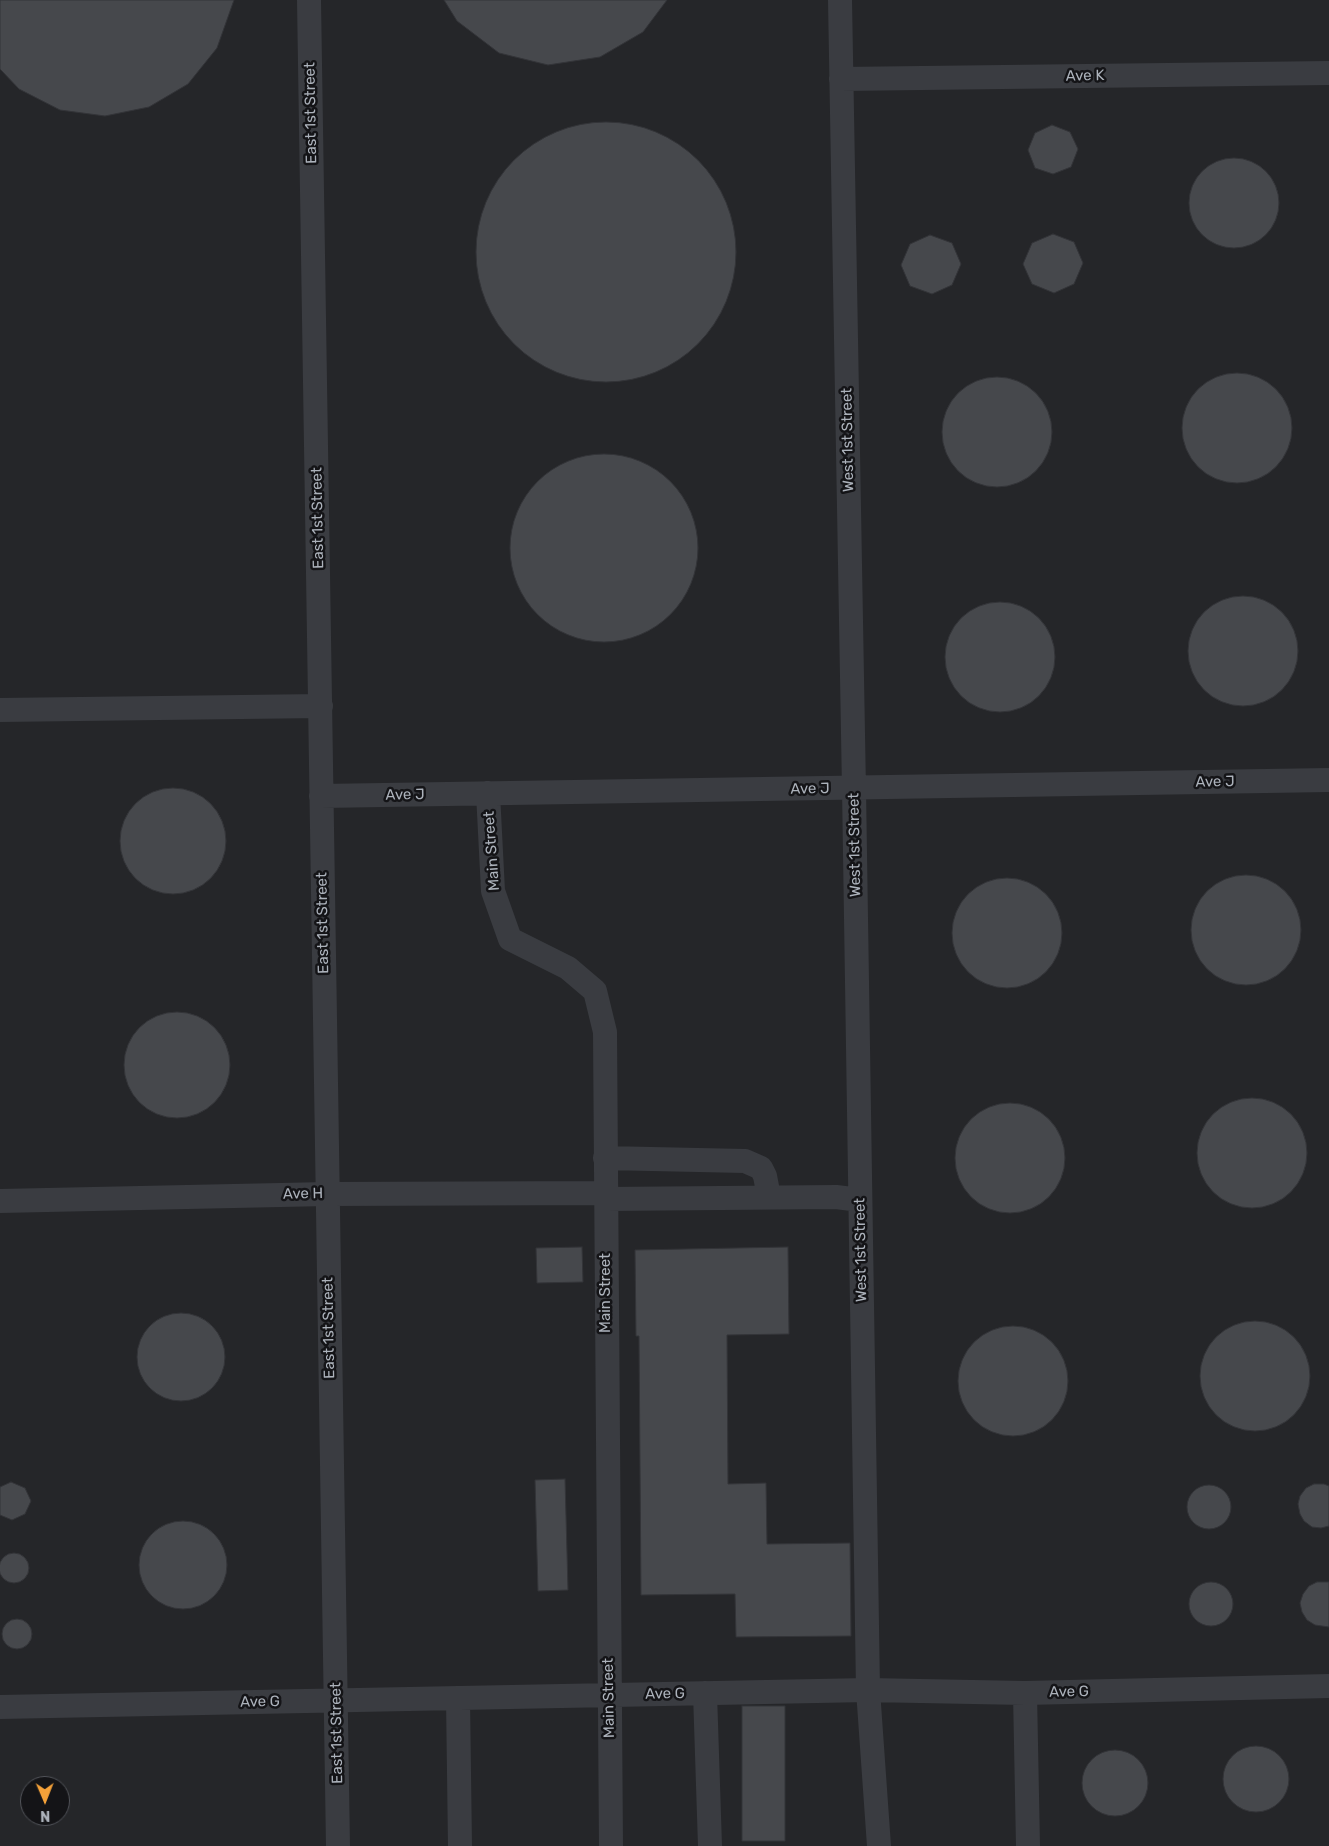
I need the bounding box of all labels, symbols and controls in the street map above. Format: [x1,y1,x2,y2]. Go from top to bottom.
street label: East 1st Street [301,62,321,164]
street label: Ave K [1065,67,1105,85]
street label: West 1st Street [838,388,858,492]
street label: East 1st Street [308,467,328,569]
street label: Ave J [1195,773,1235,791]
street label: Ave J [790,780,830,798]
street label: Ave J [385,786,425,804]
street label: West 1st Street [845,793,865,897]
street label: Main Street [480,810,504,892]
street label: East 1st Street [313,872,333,974]
street label: Ave H [283,1185,323,1203]
street label: West 1st Street [851,1198,871,1302]
street label: Main Street [597,1253,615,1333]
street label: East 1st Street [319,1277,339,1379]
street label: Main Street [599,1658,619,1738]
street label: East 1st Street [327,1682,347,1784]
street label: Ave G [1049,1683,1089,1701]
street label: Ave G [645,1685,685,1703]
street label: Ave G [240,1693,280,1711]
north arrow [20,1776,70,1826]
text: N [40,1807,50,1824]

